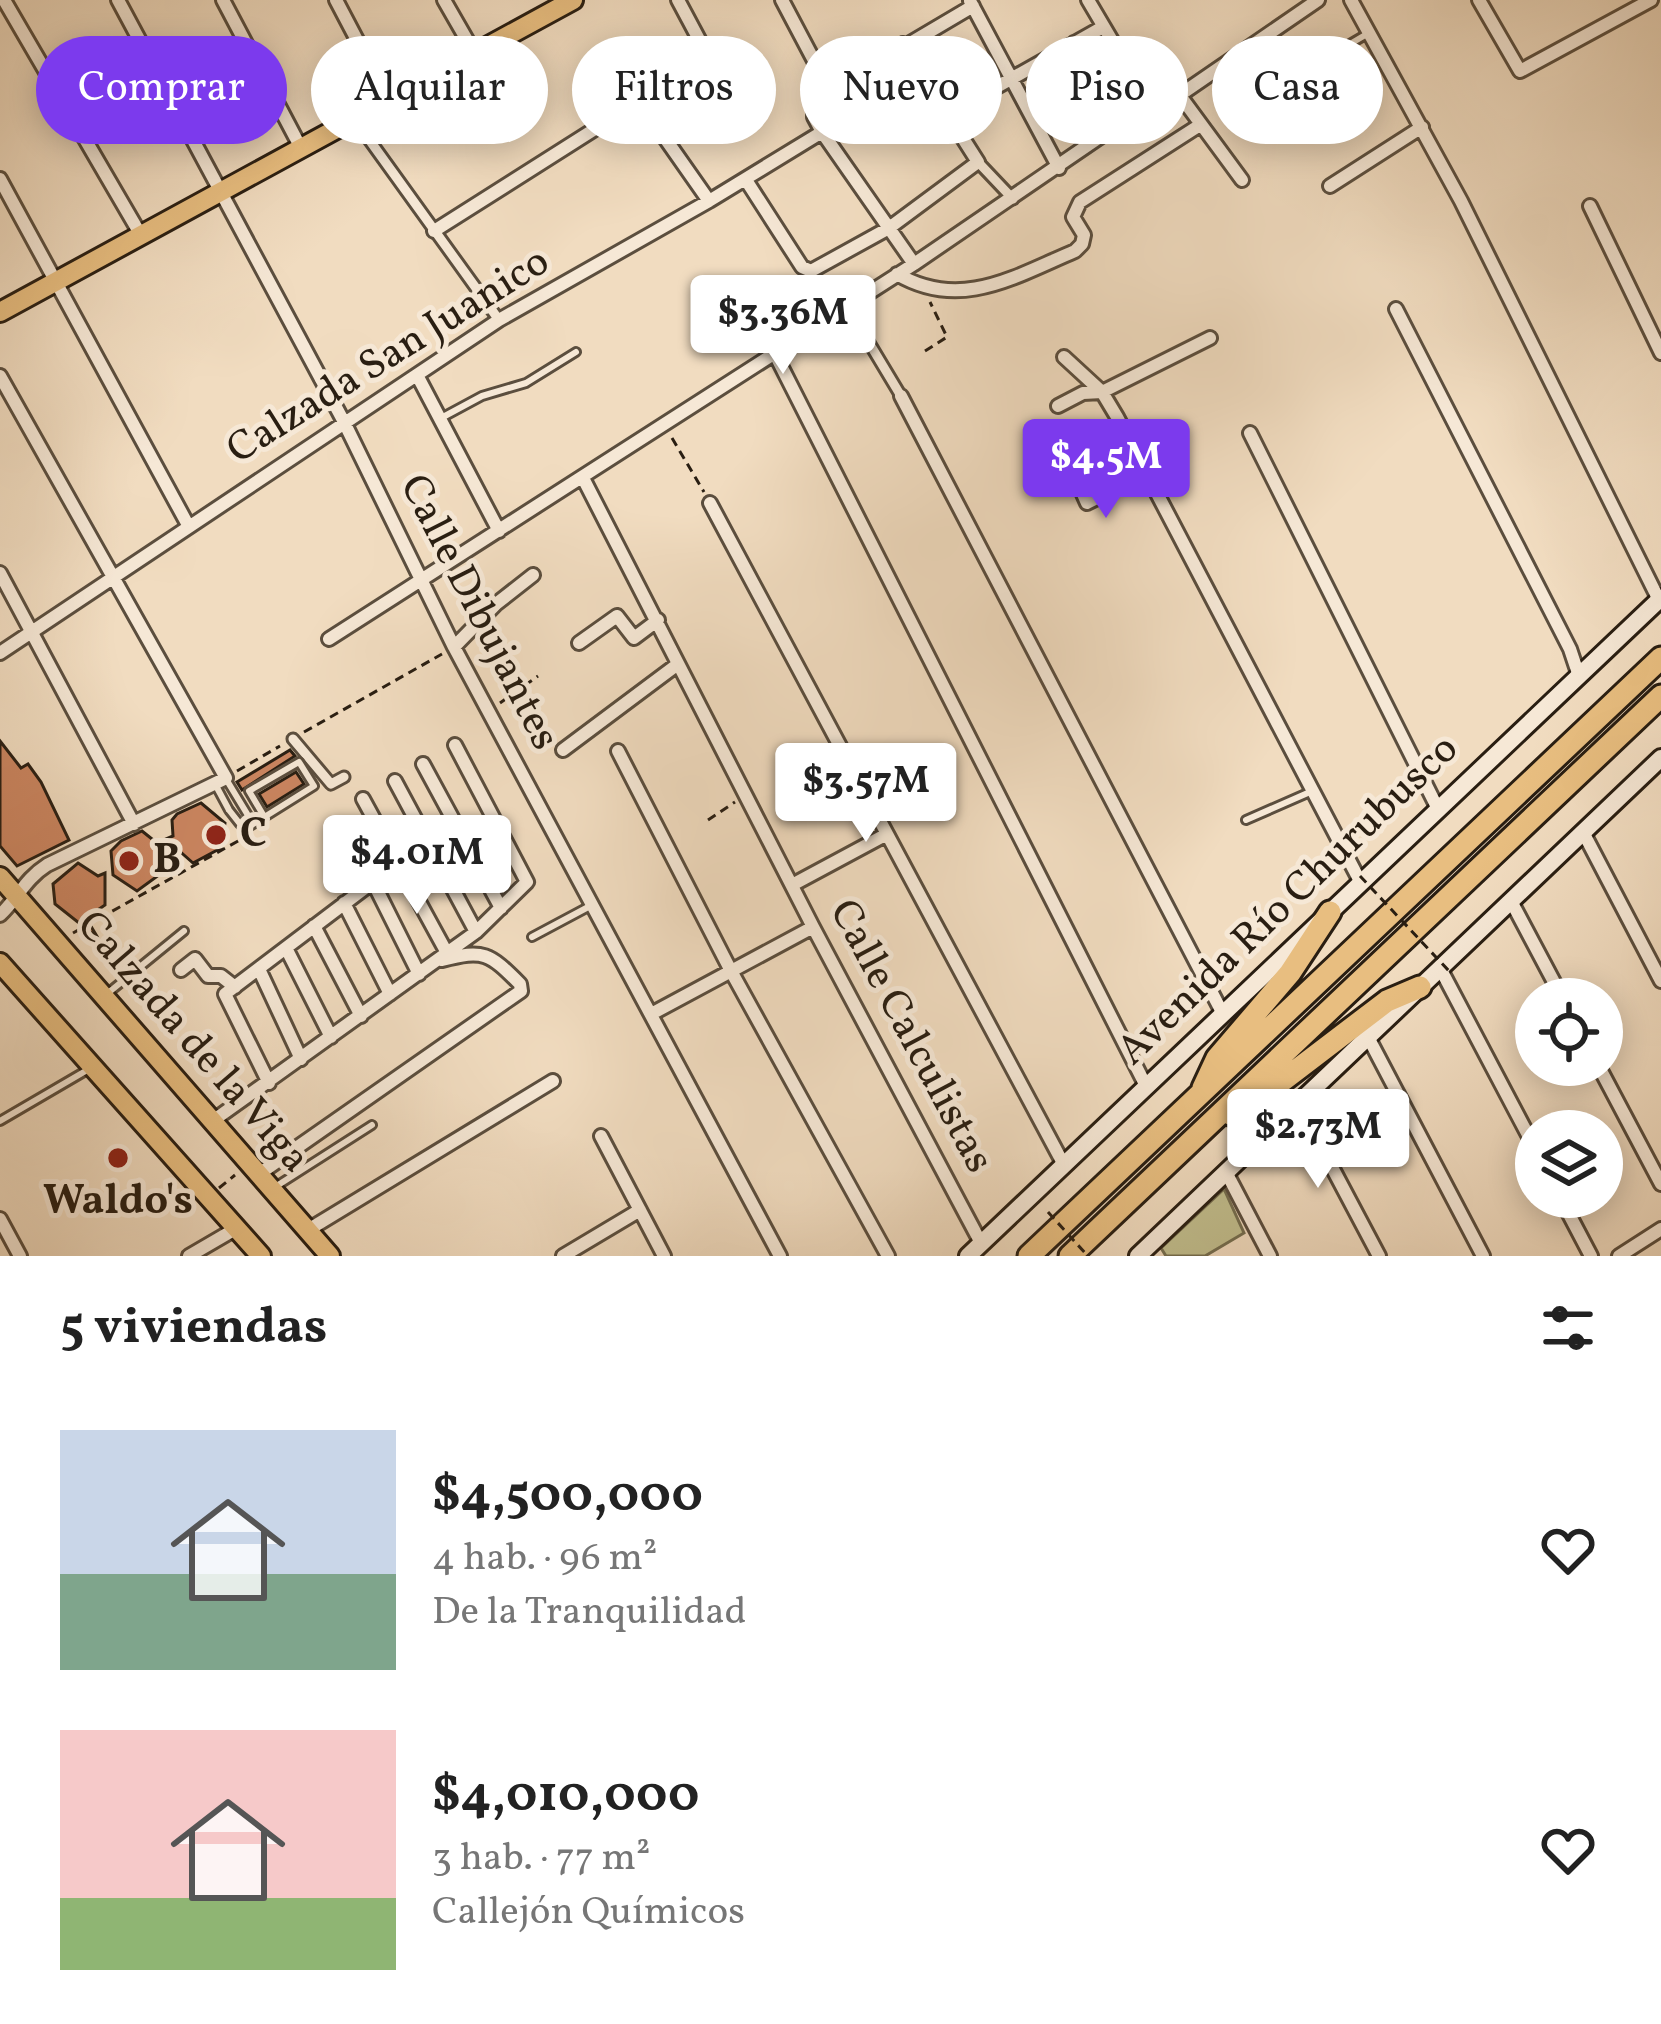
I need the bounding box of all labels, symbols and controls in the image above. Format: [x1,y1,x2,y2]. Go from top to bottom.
chip: Comprar [36,36,287,144]
chip: Alquilar [311,36,548,144]
chip: Filtros [572,36,776,144]
chip: Nuevo [800,36,1002,144]
chip: Piso [1026,36,1188,144]
chip: Casa [1212,36,1383,144]
street label: Calzada San Juanico [216,234,562,480]
pin: $3.36M [685,275,881,377]
text: $3.36M [718,287,848,341]
pin: $4.5M [1022,419,1190,521]
text: $4.5M [1050,431,1162,485]
street label: Calle Dibujantes [383,465,573,761]
street label: Avenida Río Churubusco [1105,722,1473,1080]
pin: $3.57M [768,743,964,845]
text: $3.57M [802,755,930,809]
place label: C [240,806,267,865]
pin: $4.01M [319,815,515,917]
marker: C [203,822,229,848]
text: $4.01M [350,827,484,881]
place label: B [153,832,181,891]
marker: B [116,848,142,874]
street label: Calle Calculistas [813,890,1007,1184]
street label: Calzada de la Viga [61,899,323,1187]
map controls [1515,978,1623,1218]
button: locate [1515,978,1623,1086]
pin: $2.73M [1220,1089,1416,1191]
text: $2.73M [1254,1101,1382,1155]
button: layers [1515,1110,1623,1218]
marker: Waldo's [105,1145,131,1171]
place label: Waldo's [43,1173,193,1232]
text: 5 viviendas [60,1293,327,1364]
icon: filters [1535,1295,1601,1361]
text: $4,500,000 [432,1461,703,1532]
icon: home [156,1478,300,1622]
icon: heart [1535,1517,1601,1583]
text: 4 hab. · 96 m² [432,1532,657,1586]
text: De la Tranquilidad [432,1586,747,1640]
text: $4,010,000 [432,1761,699,1832]
icon: home [156,1778,300,1922]
icon: heart [1535,1817,1601,1883]
text: 3 hab. · 77 m² [432,1832,650,1886]
text: Callejón Químicos [432,1886,745,1940]

